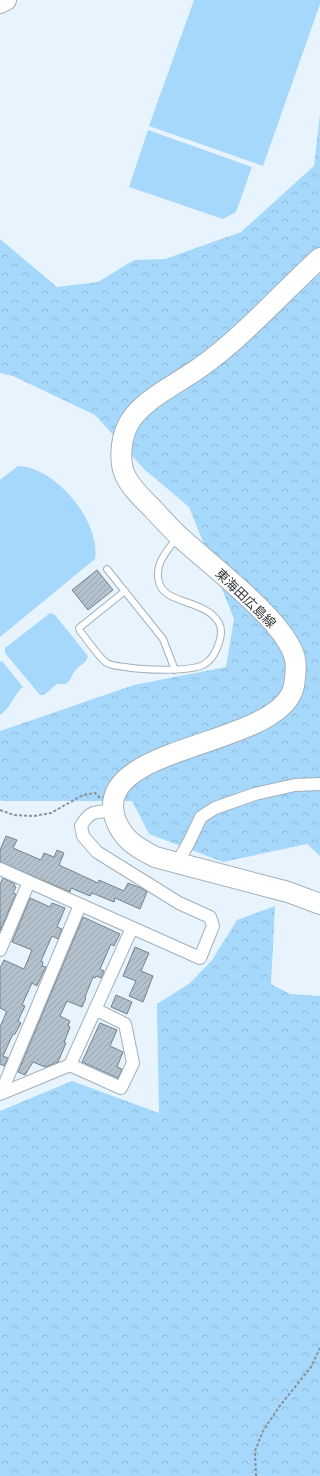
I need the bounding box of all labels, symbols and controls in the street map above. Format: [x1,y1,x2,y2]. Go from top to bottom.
street label: 東海田広島線 [212,566,279,631]

